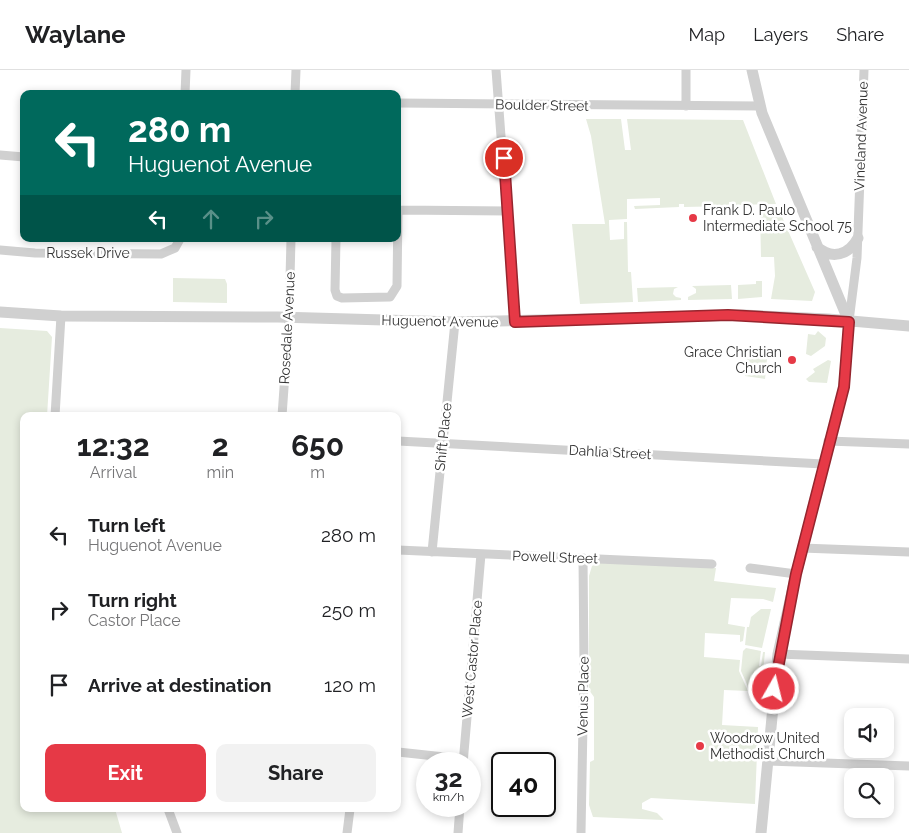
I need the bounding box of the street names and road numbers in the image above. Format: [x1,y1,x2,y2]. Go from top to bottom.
street label: Vineland Avenue [851,81,871,191]
street label: Boulder Street [495,96,589,114]
street label: Russek Drive [46,245,130,261]
street label: Rosedale Avenue [276,271,298,385]
street label: Huguenot Avenue [381,312,499,330]
street label: Shift Place [431,402,455,472]
street label: Dahlia Street [568,442,652,462]
street label: Powell Street [512,548,598,566]
street label: West Castor Place [459,600,485,718]
street label: Venus Place [574,656,592,736]

